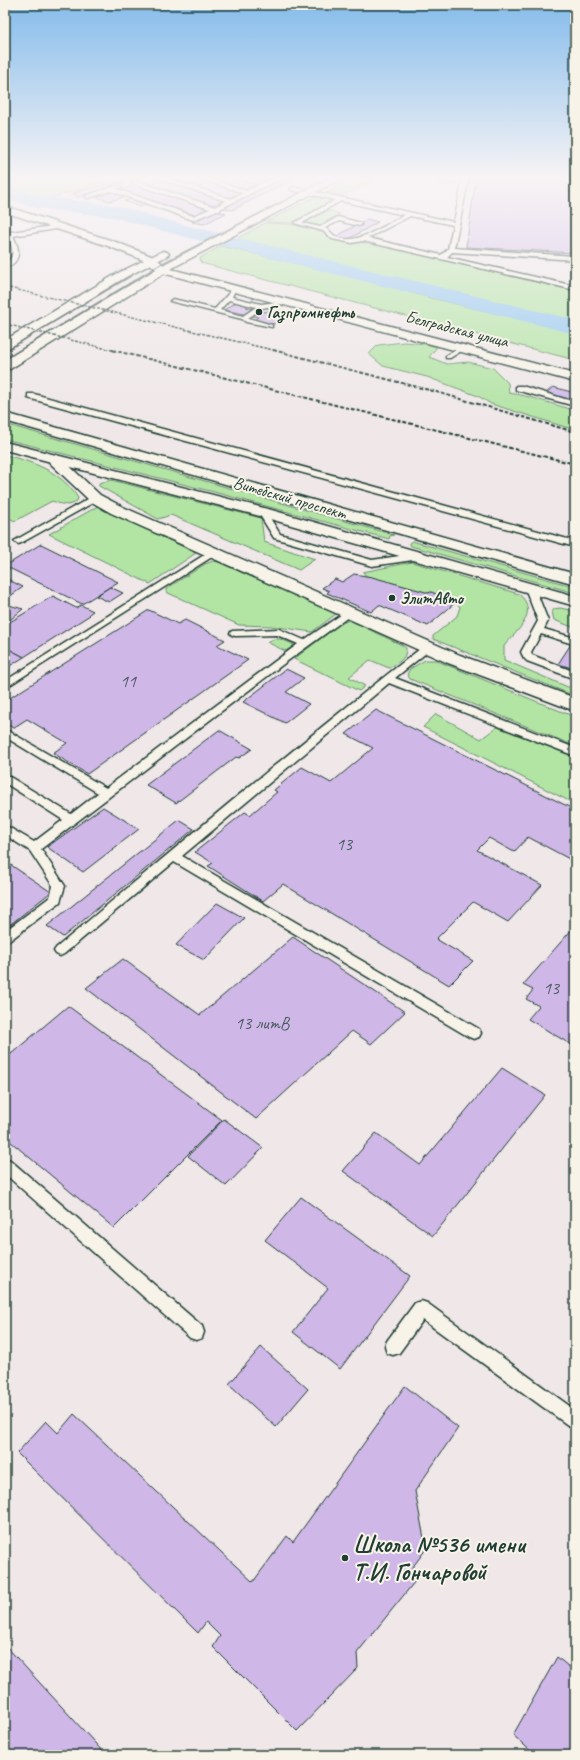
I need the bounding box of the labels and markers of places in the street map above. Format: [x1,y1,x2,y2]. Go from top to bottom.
place label: Газпромнефть [267,302,356,324]
marker: Газпромнефть [254,307,264,317]
place label: ЭлитАвто [400,588,465,609]
marker: ЭлитАвто [387,593,397,603]
place label: Школа №536 имени Т.И. Гончаровой [353,1529,527,1587]
marker: Школа №536 имени Т.И. Гончаровой [340,1553,350,1563]

